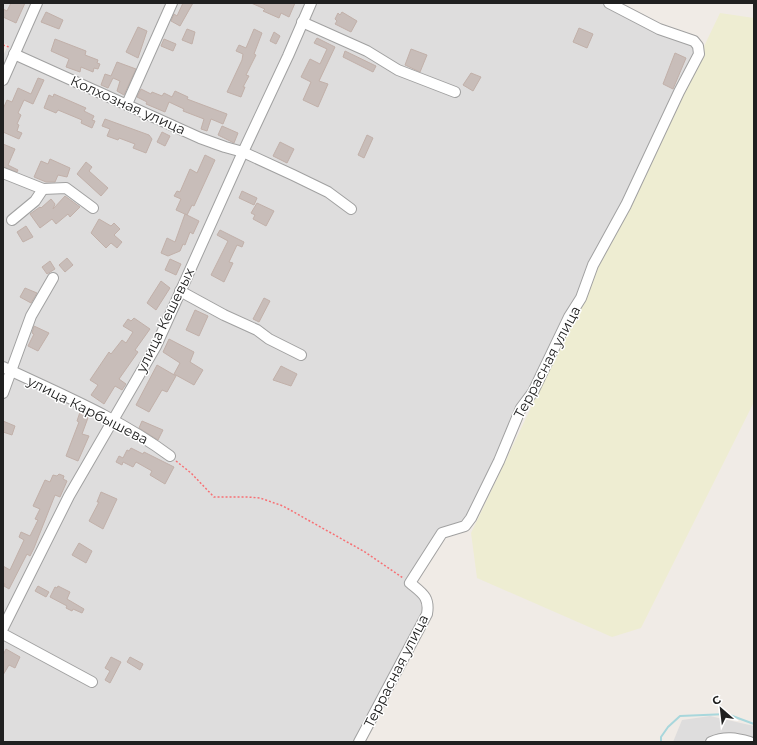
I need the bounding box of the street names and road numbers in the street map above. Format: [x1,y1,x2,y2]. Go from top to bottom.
street label: Колхозная улица [68,72,188,138]
street label: улица Кешевых [131,264,198,376]
street label: Террасная улица [510,303,584,421]
street label: улица Карбышева [24,371,151,448]
street label: Террасная улица [360,611,432,731]

